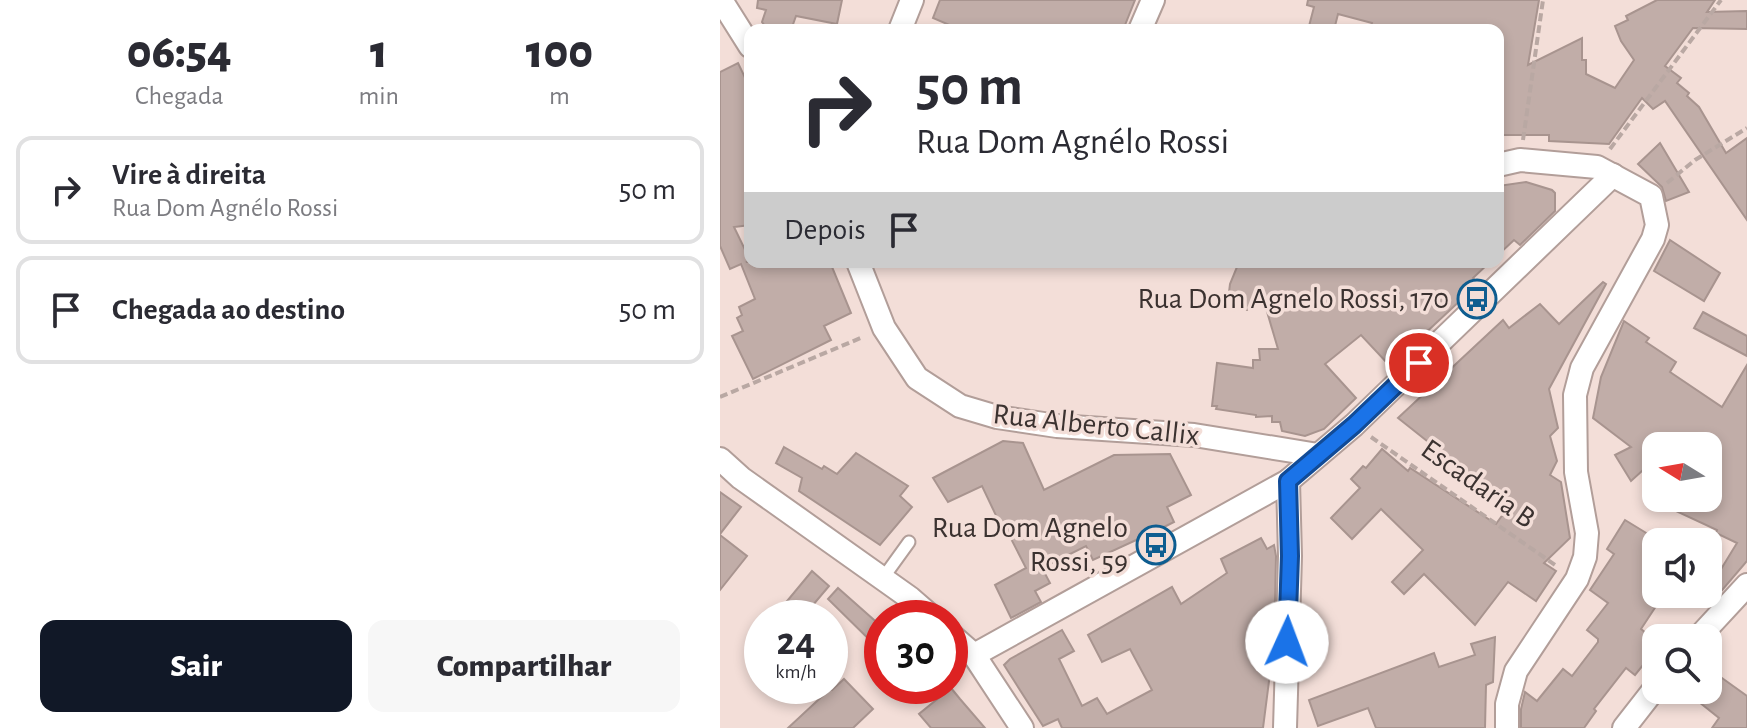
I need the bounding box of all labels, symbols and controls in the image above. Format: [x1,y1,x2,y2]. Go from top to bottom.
text: 06:54 [127,29,232,77]
text: 1 [370,29,388,77]
text: 100 [526,29,593,77]
icon: right [784,56,888,160]
text: 50 m [916,59,1023,115]
text: Chegada [135,83,224,109]
text: min [359,83,399,109]
text: m [549,83,570,109]
text: Rua Dom Agnélo Rossi [916,124,1229,160]
text: Vire à direita [112,160,266,190]
icon: right [44,168,88,212]
text: 50 m [619,175,676,205]
text: Rua Dom Agnélo Rossi [112,195,338,221]
icon: arrive [882,208,926,252]
text: Depois [784,215,866,245]
bus stop icon: Rua Dom Agnelo Rossi, 170 [1456,278,1498,320]
place label: Rua Dom Agnelo Rossi, 170 [1137,284,1449,314]
icon: arrive [44,288,88,332]
text: Chegada ao destino [112,295,345,325]
text: 50 m [619,295,676,325]
pin [1385,329,1453,397]
icon: arrive [1397,341,1441,385]
street label: Rua Alberto Callix [991,399,1201,451]
north arrow [1642,432,1722,512]
map controls [1642,432,1722,704]
street label: Escadaria B [1415,434,1541,534]
place label: Rua Dom Agnelo Rossi, 59 [932,513,1128,577]
bus stop icon: Rua Dom Agnelo Rossi, 59 [1135,524,1177,566]
button: sound [1642,528,1722,608]
speed limit sign: 30 [864,600,968,704]
position arrow [1245,600,1329,684]
button: Sair [40,620,352,712]
button: Compartilhar [368,620,680,712]
text: 24 [777,622,815,662]
button: search [1642,624,1722,704]
text: km/h [775,662,817,682]

